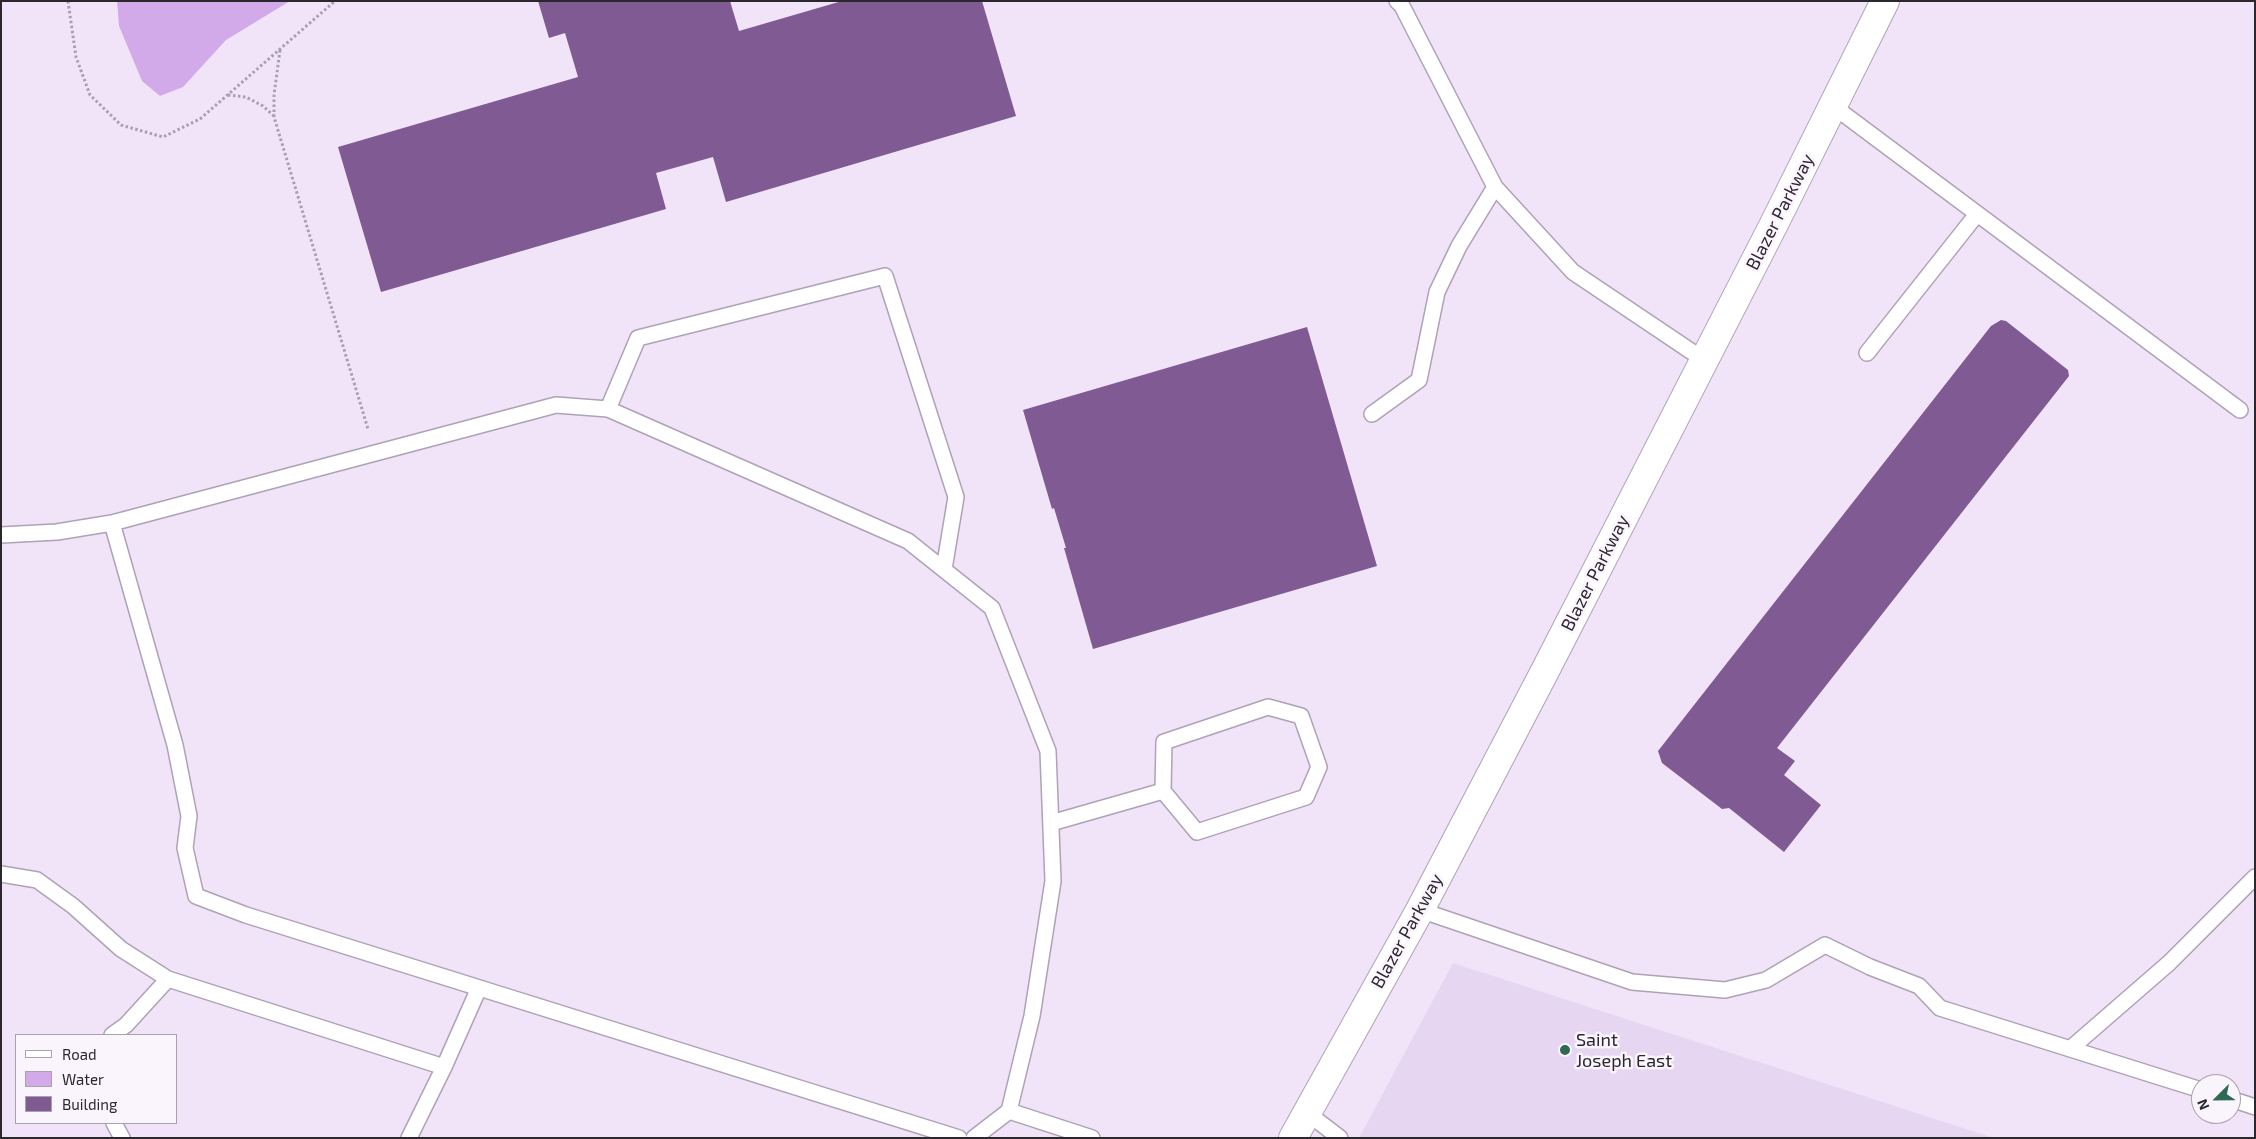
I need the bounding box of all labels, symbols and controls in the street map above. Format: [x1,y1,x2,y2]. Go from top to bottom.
street label: Blazer Parkway [1741,150,1819,274]
street label: Blazer Parkway [1556,511,1634,635]
street label: Blazer Parkway [1367,870,1447,992]
place label: Saint Joseph East [1576,1029,1672,1072]
legend [15,1034,178,1124]
marker: Saint Joseph East [1558,1043,1572,1057]
text: Road [62,1045,97,1063]
text: Water [62,1070,104,1088]
north arrow [2191,1074,2241,1124]
text: Building [62,1095,117,1113]
text: N [2193,1097,2212,1113]

